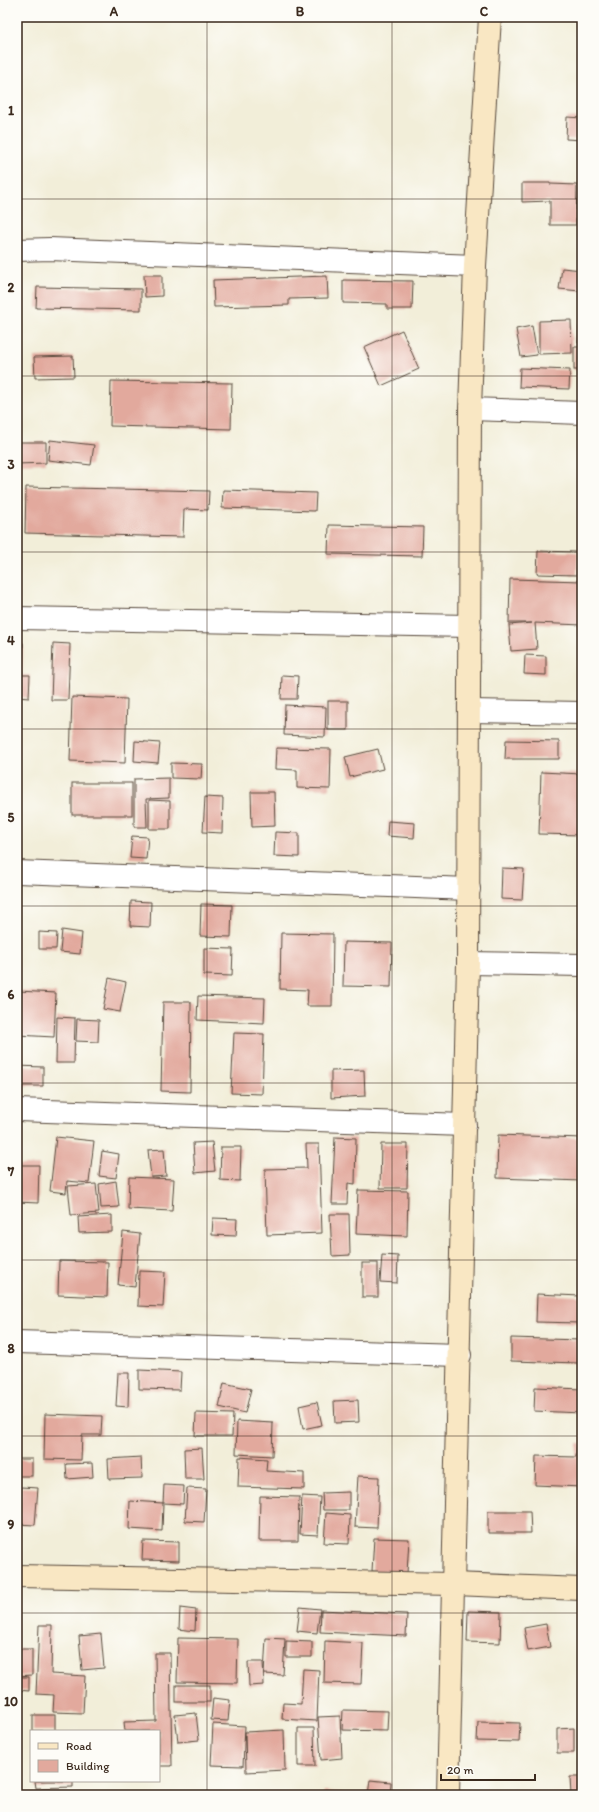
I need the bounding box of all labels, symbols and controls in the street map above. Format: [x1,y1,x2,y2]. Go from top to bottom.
text: A [109,4,119,19]
text: B [296,4,305,19]
text: C [480,4,489,19]
text: 1 [8,103,14,118]
text: 2 [8,280,15,295]
text: 3 [7,457,15,472]
text: 4 [7,633,15,648]
text: 5 [8,810,15,825]
text: 6 [8,987,15,1002]
text: 7 [7,1164,15,1179]
text: 8 [7,1341,15,1356]
text: 9 [8,1517,15,1532]
text: 10 [4,1694,18,1709]
legend [30,1730,160,1782]
text: Road [66,1739,92,1753]
scale bar [441,1756,535,1782]
text: Building [66,1759,110,1773]
text: 20 m [447,1763,474,1777]

